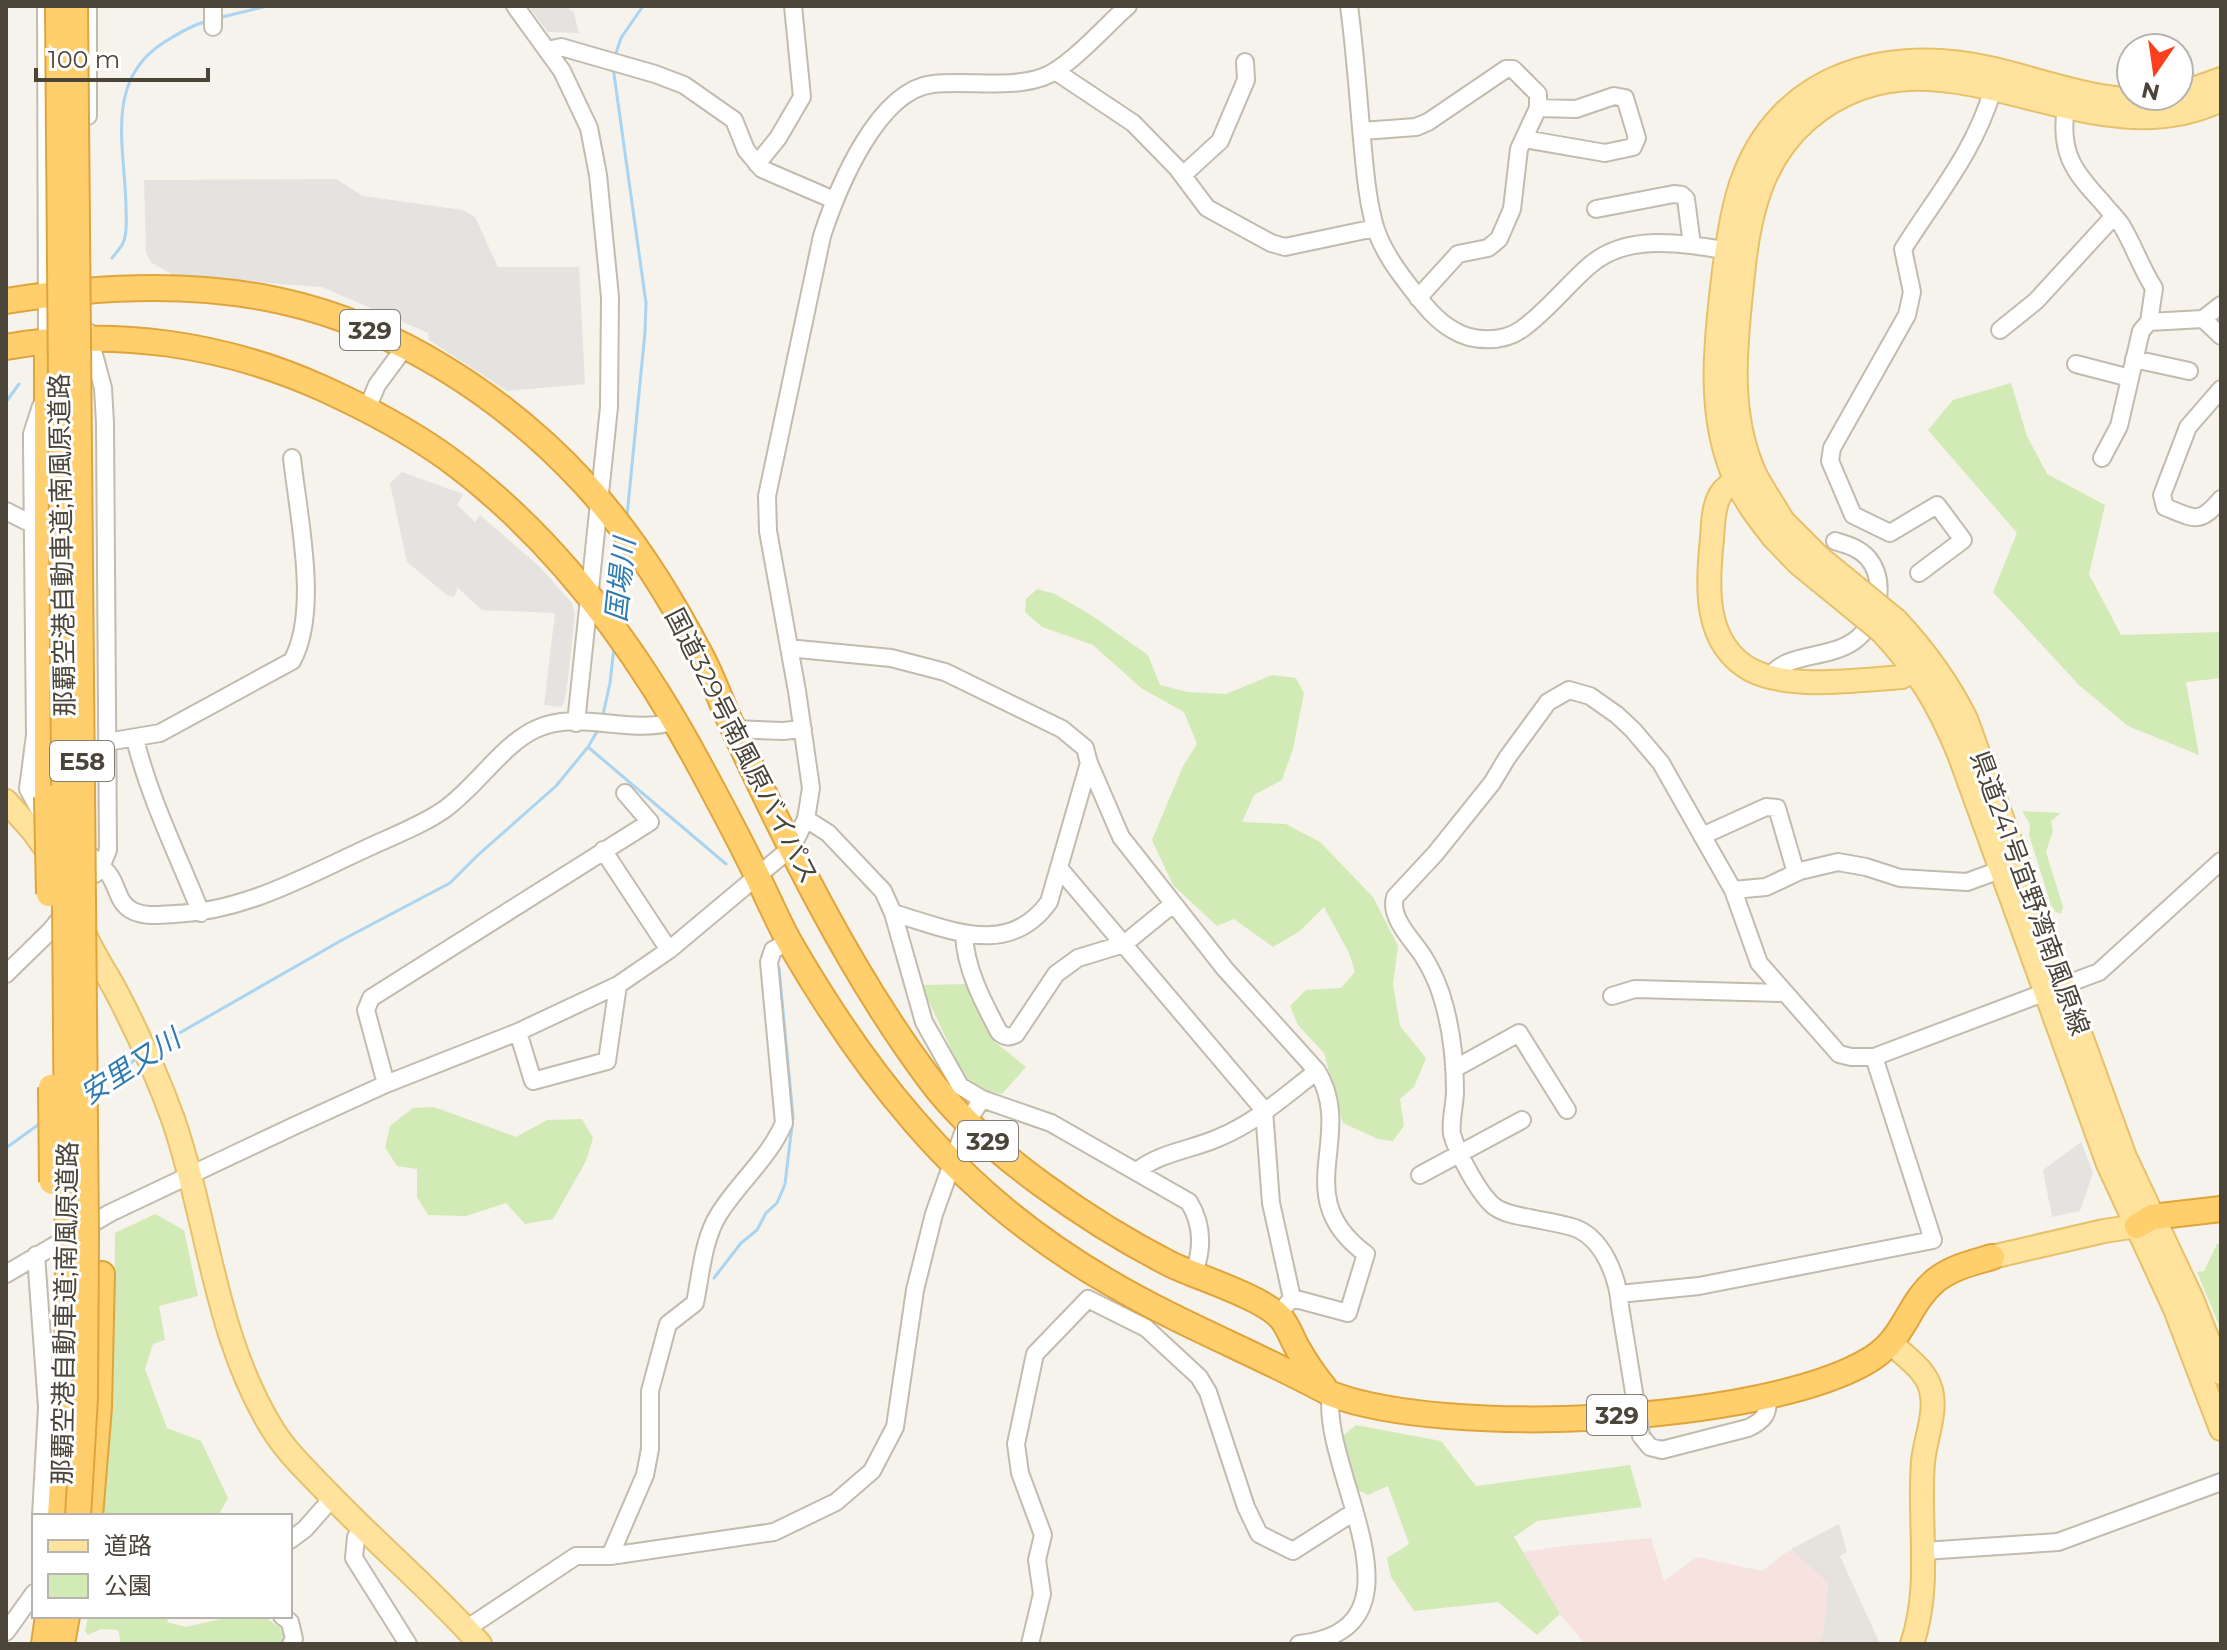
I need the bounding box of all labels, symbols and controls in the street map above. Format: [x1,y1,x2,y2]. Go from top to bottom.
scale bar [36,32,208,82]
north arrow [2115,32,2195,112]
text: 100 m [48,45,120,74]
text: N [2139,76,2162,106]
road number: 329 [340,310,400,350]
street label: 那覇空港自動車道;南風原道路 [43,373,81,717]
water label: 国場川 [599,533,642,624]
street label: 国道329号南風原バイパス [659,603,825,889]
road number: E58 [50,741,114,781]
street label: 県道241号宜野湾南風原線 [1964,747,2096,1039]
water label: 安里又川 [74,1020,189,1111]
road number: 329 [958,1121,1018,1161]
street label: 那覇空港自動車道;南風原道路 [46,1141,84,1485]
road number: 329 [1587,1395,1647,1435]
legend [32,1514,292,1618]
text: 道路 [104,1531,152,1560]
text: 公園 [104,1571,152,1600]

